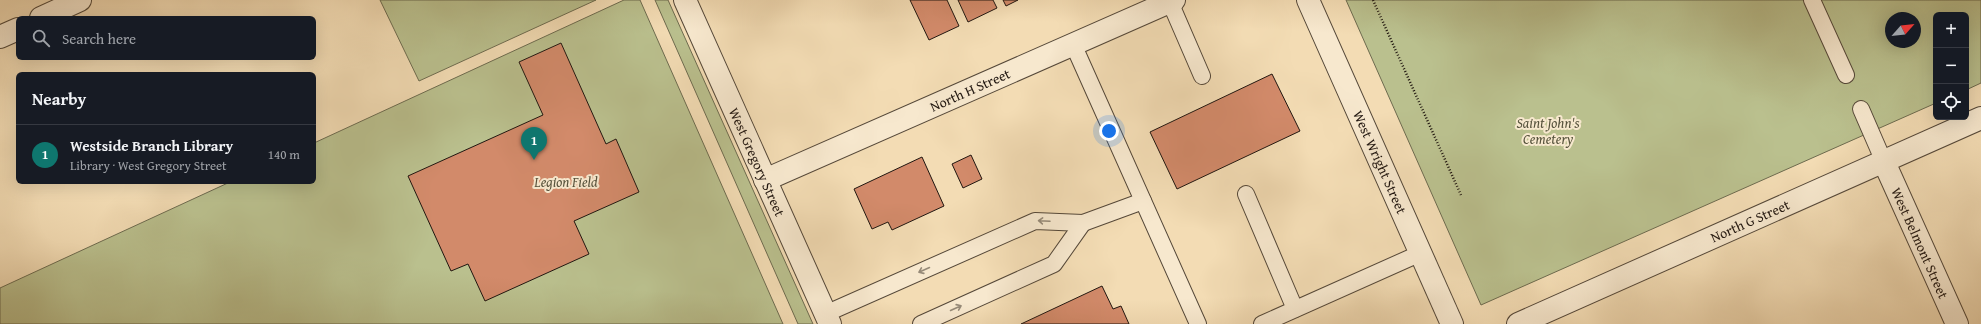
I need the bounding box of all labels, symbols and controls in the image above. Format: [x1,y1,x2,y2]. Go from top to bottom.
north arrow [1885,12,1921,48]
map controls [1933,12,1969,120]
button: + [1933,12,1969,48]
search box [16,16,316,60]
icon: search [30,27,52,49]
text: Search here [62,28,136,49]
button: − [1933,48,1969,84]
street label: North H Street [927,63,1013,117]
button: locate [1933,84,1969,120]
text: Nearby [32,86,86,111]
street label: West Gregory Street [724,104,790,220]
street label: West Wright Street [1348,107,1412,217]
park label: Saint John's Cemetery [1517,113,1579,149]
your location [1099,121,1119,141]
pin: 1 [521,127,547,160]
text: Westside Branch Library [70,135,233,156]
text: 1 [42,145,48,164]
text: 140 m [268,145,300,164]
text: Library · West Gregory Street [70,156,227,175]
park label: Legion Field [533,172,598,192]
street label: West Belmont Street [1886,184,1954,302]
street label: North G Street [1707,195,1793,247]
one-way arrow [1038,217,1051,225]
one-way arrow [918,267,930,274]
one-way arrow [950,304,962,311]

